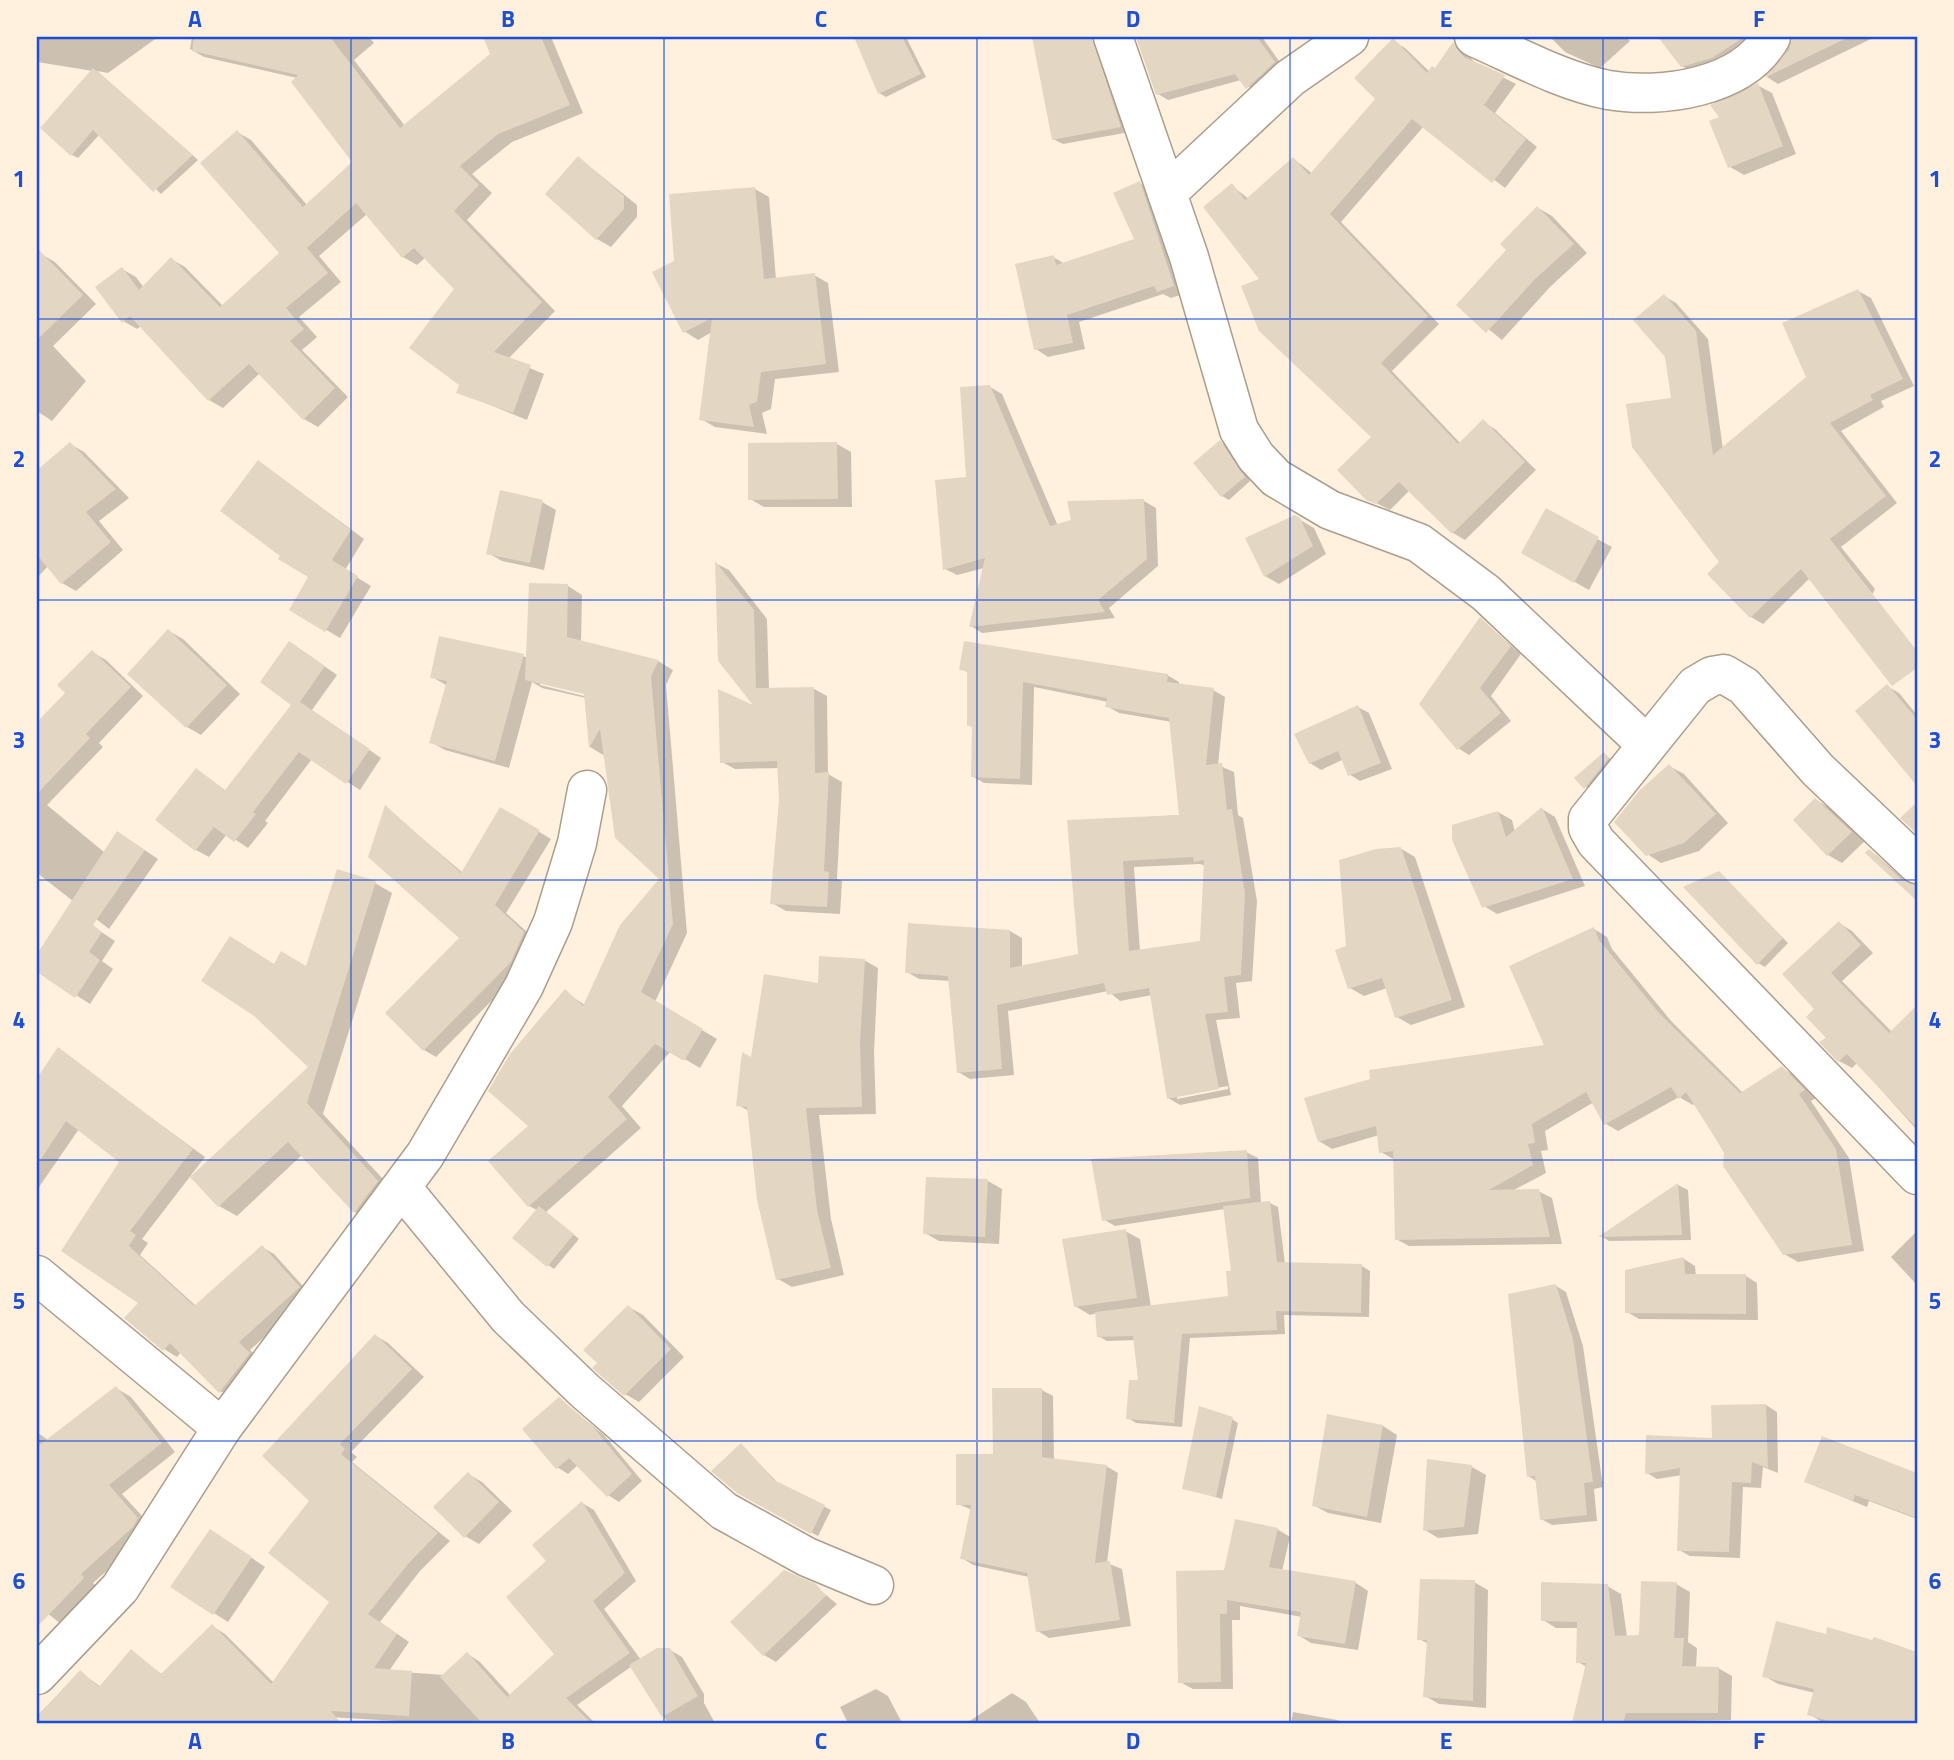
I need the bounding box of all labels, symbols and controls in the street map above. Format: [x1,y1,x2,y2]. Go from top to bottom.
text: A [188,1,202,36]
text: B [501,1,515,36]
text: C [815,1,827,36]
text: D [1126,1,1140,36]
text: E [1440,1,1452,36]
text: F [1753,1,1765,36]
text: 1 [13,161,25,196]
text: 1 [1929,161,1941,196]
text: 2 [13,441,25,476]
text: 2 [1929,441,1941,476]
text: 3 [13,722,25,757]
text: 3 [1929,722,1941,757]
text: 4 [13,1002,25,1037]
text: 4 [1929,1002,1941,1037]
text: 5 [13,1283,25,1318]
text: 5 [1929,1283,1941,1318]
text: 6 [13,1563,26,1598]
text: 6 [1929,1563,1942,1598]
text: A [188,1723,202,1758]
text: B [501,1723,515,1758]
text: C [815,1723,827,1758]
text: D [1126,1723,1140,1758]
text: E [1440,1723,1452,1758]
text: F [1753,1723,1765,1758]

